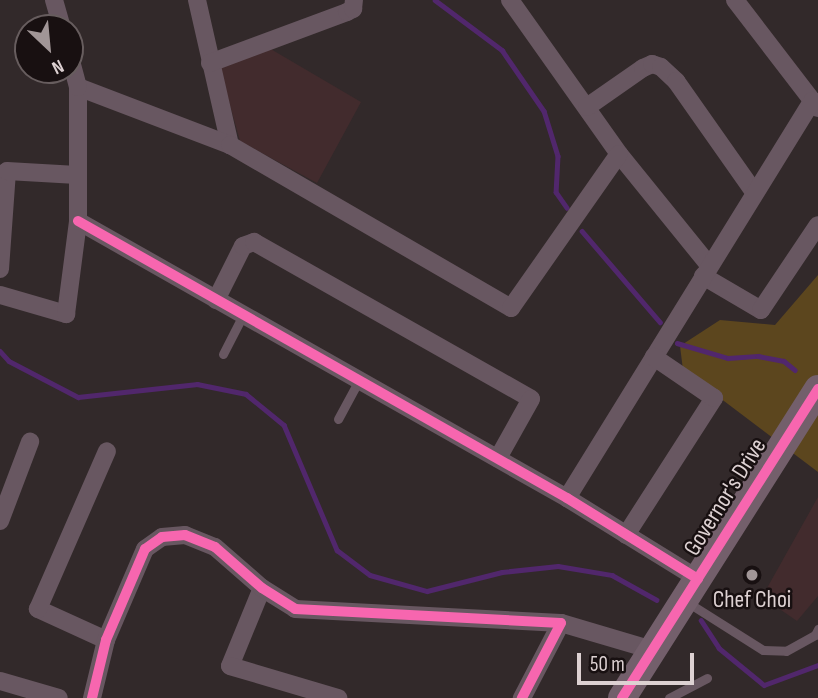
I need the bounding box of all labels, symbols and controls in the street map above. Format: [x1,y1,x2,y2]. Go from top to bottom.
north arrow [14,14,84,84]
text: N [48,54,67,79]
street label: Governor's Drive [678,433,772,561]
marker: Chef Choi [744,567,760,583]
place label: Chef Choi [713,586,791,614]
scale bar [580,638,697,682]
text: 50 m [590,652,625,677]

